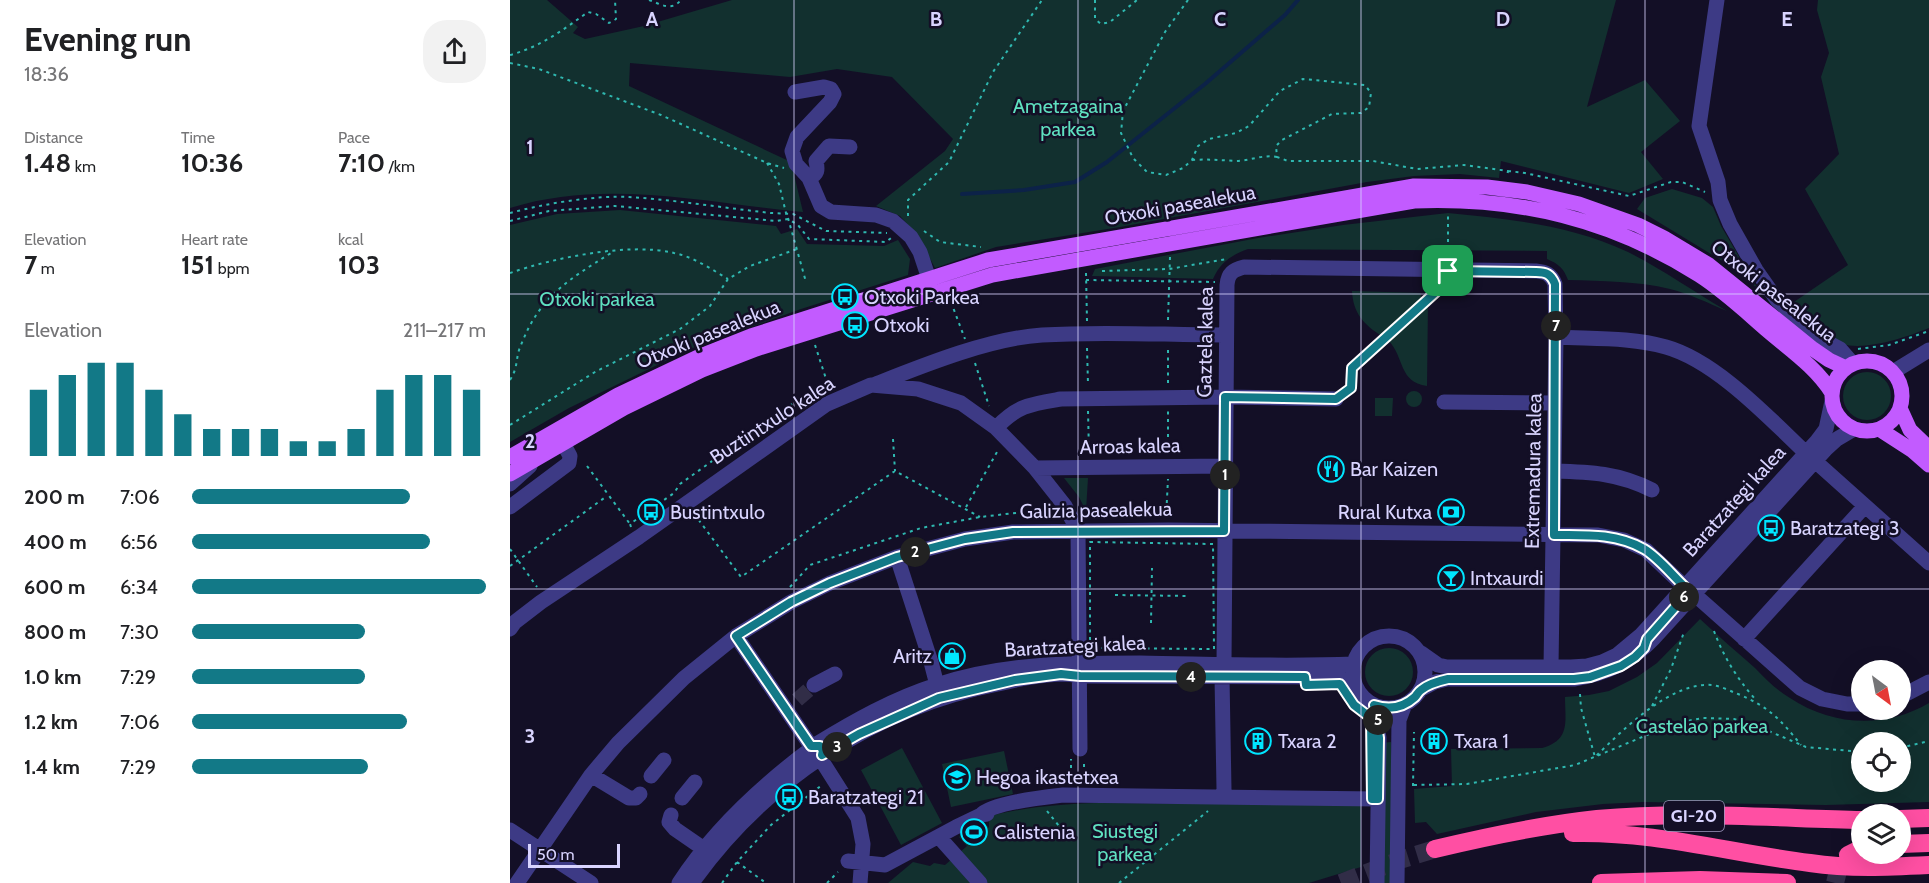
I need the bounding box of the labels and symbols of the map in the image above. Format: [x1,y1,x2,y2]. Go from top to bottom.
text: A [646,7,659,31]
text: B [930,7,942,31]
text: C [1214,7,1226,31]
text: D [1496,7,1510,31]
text: E [1781,7,1793,31]
park label: Ametzagaina parkea [1013,94,1124,141]
text: 1 [526,135,534,159]
street label: Otxoki pasealekua [1103,180,1258,230]
street label: Otxoki pasealekua [1706,235,1842,348]
pin [1422,245,1473,296]
bus stop icon: Otxoki Parkea [830,282,860,312]
place label: Otxoki Parkea [864,285,980,309]
street label: Gaztela kalea [1192,286,1218,398]
park label: Otxoki parkea [539,287,655,311]
street label: Otxoki pasealekua [633,294,784,374]
bus stop icon: Otxoki [840,310,870,340]
pin: 7 [1541,311,1571,341]
place label: Otxoki [874,313,929,337]
street label: Buztintxulo kalea [705,371,839,469]
street label: Extremadura kalea [1520,393,1546,549]
text: 2 [525,429,535,453]
street label: Arroas kalea [1079,433,1181,459]
street label: Baratzategi kalea [1678,440,1791,562]
restaurant icon: Bar Kaizen [1316,454,1346,484]
place label: Bar Kaizen [1350,457,1438,481]
pin: 1 [1210,460,1240,490]
bus stop icon: Bustintxulo [636,497,666,527]
street label: Galizia pasealekua [1020,497,1173,523]
bank icon: Rural Kutxa [1436,497,1466,527]
place label: Bustintxulo [670,500,765,524]
place label: Rural Kutxa [1338,500,1432,524]
bus stop icon: Baratzategi 3 [1756,513,1786,543]
place label: Baratzategi 3 [1790,516,1899,540]
pin: 2 [900,537,930,567]
bar icon: Intxaurdi [1436,563,1466,593]
place label: Intxaurdi [1470,566,1544,590]
pin: 6 [1669,582,1699,612]
street label: Baratzategi kalea [1004,630,1147,662]
shop icon: Aritz [937,641,967,671]
place label: Aritz [893,644,932,668]
north arrow [1851,660,1911,720]
pin: 4 [1176,662,1206,692]
pin: 5 [1363,705,1393,735]
park label: Castelao parkea [1636,714,1769,738]
text: 3 [525,724,535,748]
building icon: Txara 2 [1243,726,1273,756]
building icon: Txara 1 [1419,726,1449,756]
place label: Txara 2 [1278,729,1337,753]
place label: Txara 1 [1454,729,1509,753]
pin: 3 [822,732,852,762]
school or university icon: Hegoa ikastetxea [942,762,972,792]
place label: Hegoa ikastetxea [976,765,1119,789]
bus stop icon: Baratzategi 21 [774,782,804,812]
place label: Baratzategi 21 [808,785,924,809]
road number: GI-20 [1664,801,1724,831]
sports icon: Calistenia [959,817,989,847]
park label: Siustegi parkea [1092,819,1158,866]
place label: Calistenia [994,820,1075,844]
scale bar [528,841,620,868]

